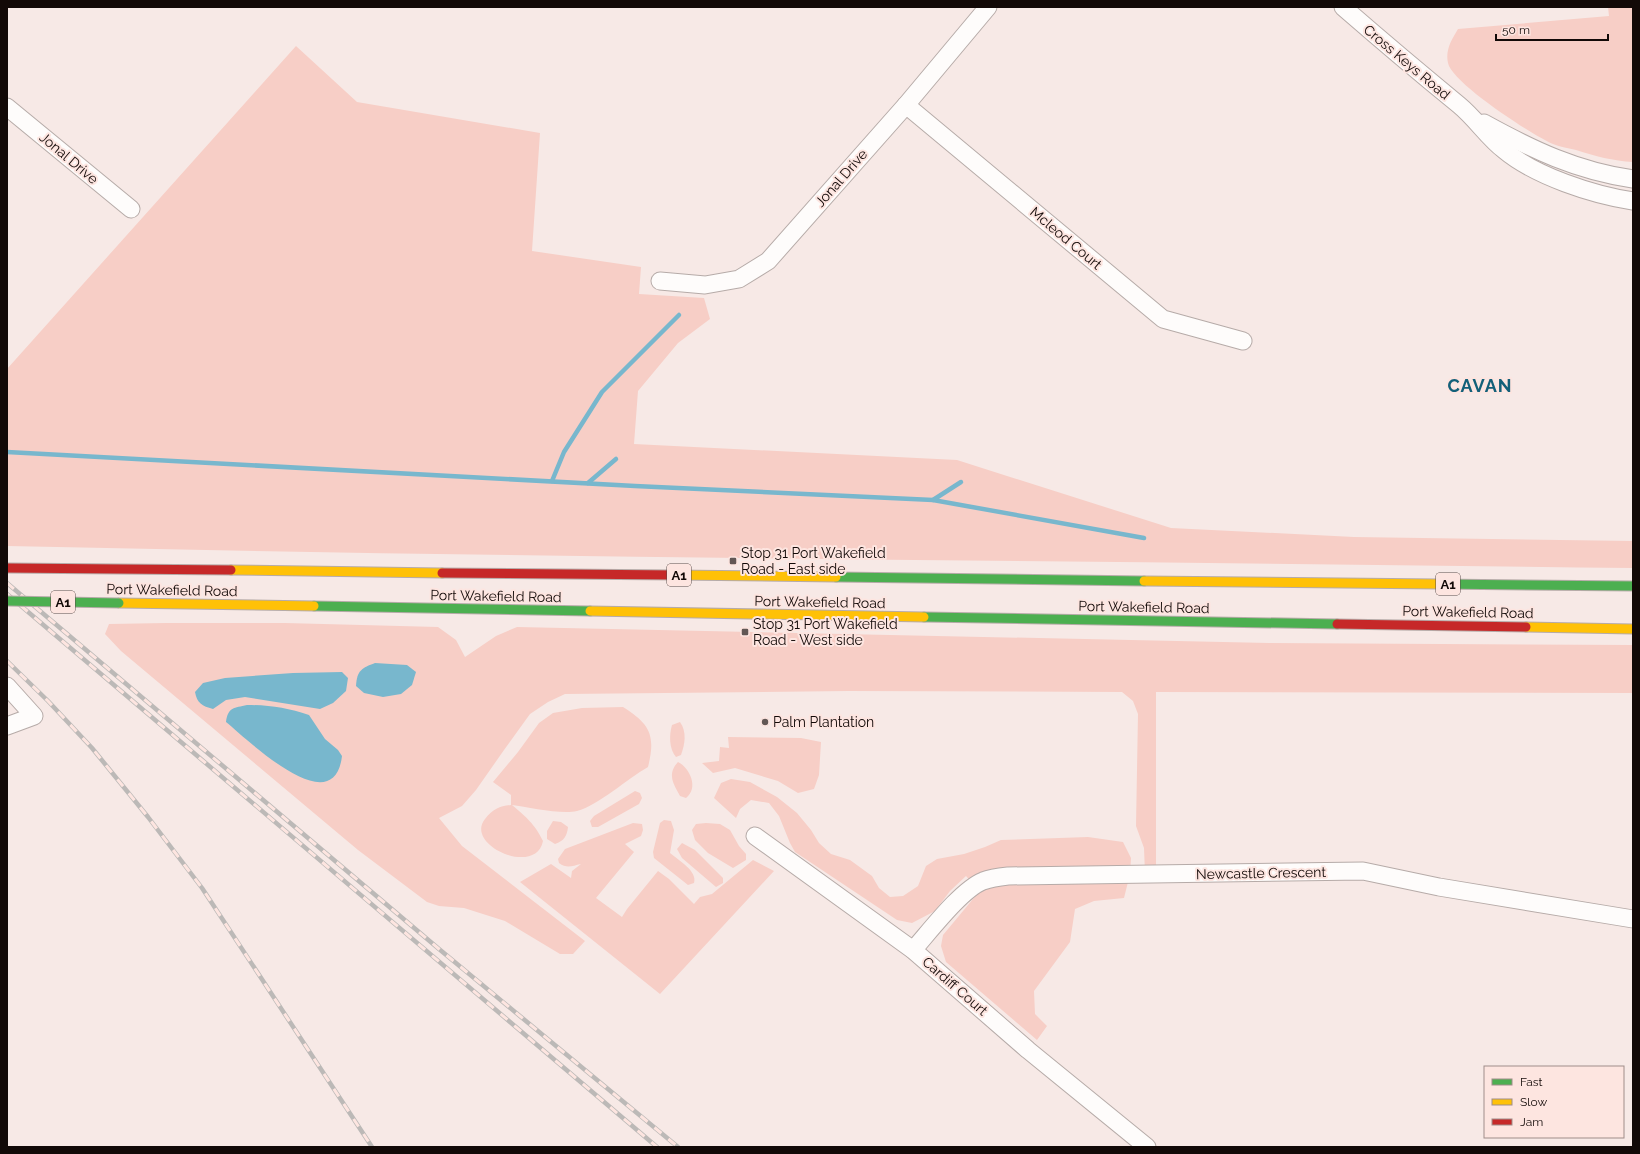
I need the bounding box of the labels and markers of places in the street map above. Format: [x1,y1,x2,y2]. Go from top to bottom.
place label: Stop 31 Port Wakefield Road - East side [741,545,886,577]
marker: Stop 31 Port Wakefield Road - East side [728,556,738,566]
place label: Stop 31 Port Wakefield Road - West side [753,616,898,648]
marker: Stop 31 Port Wakefield Road - West side [740,627,750,637]
place label: Palm Plantation [773,714,874,730]
marker: Palm Plantation [760,717,770,727]

